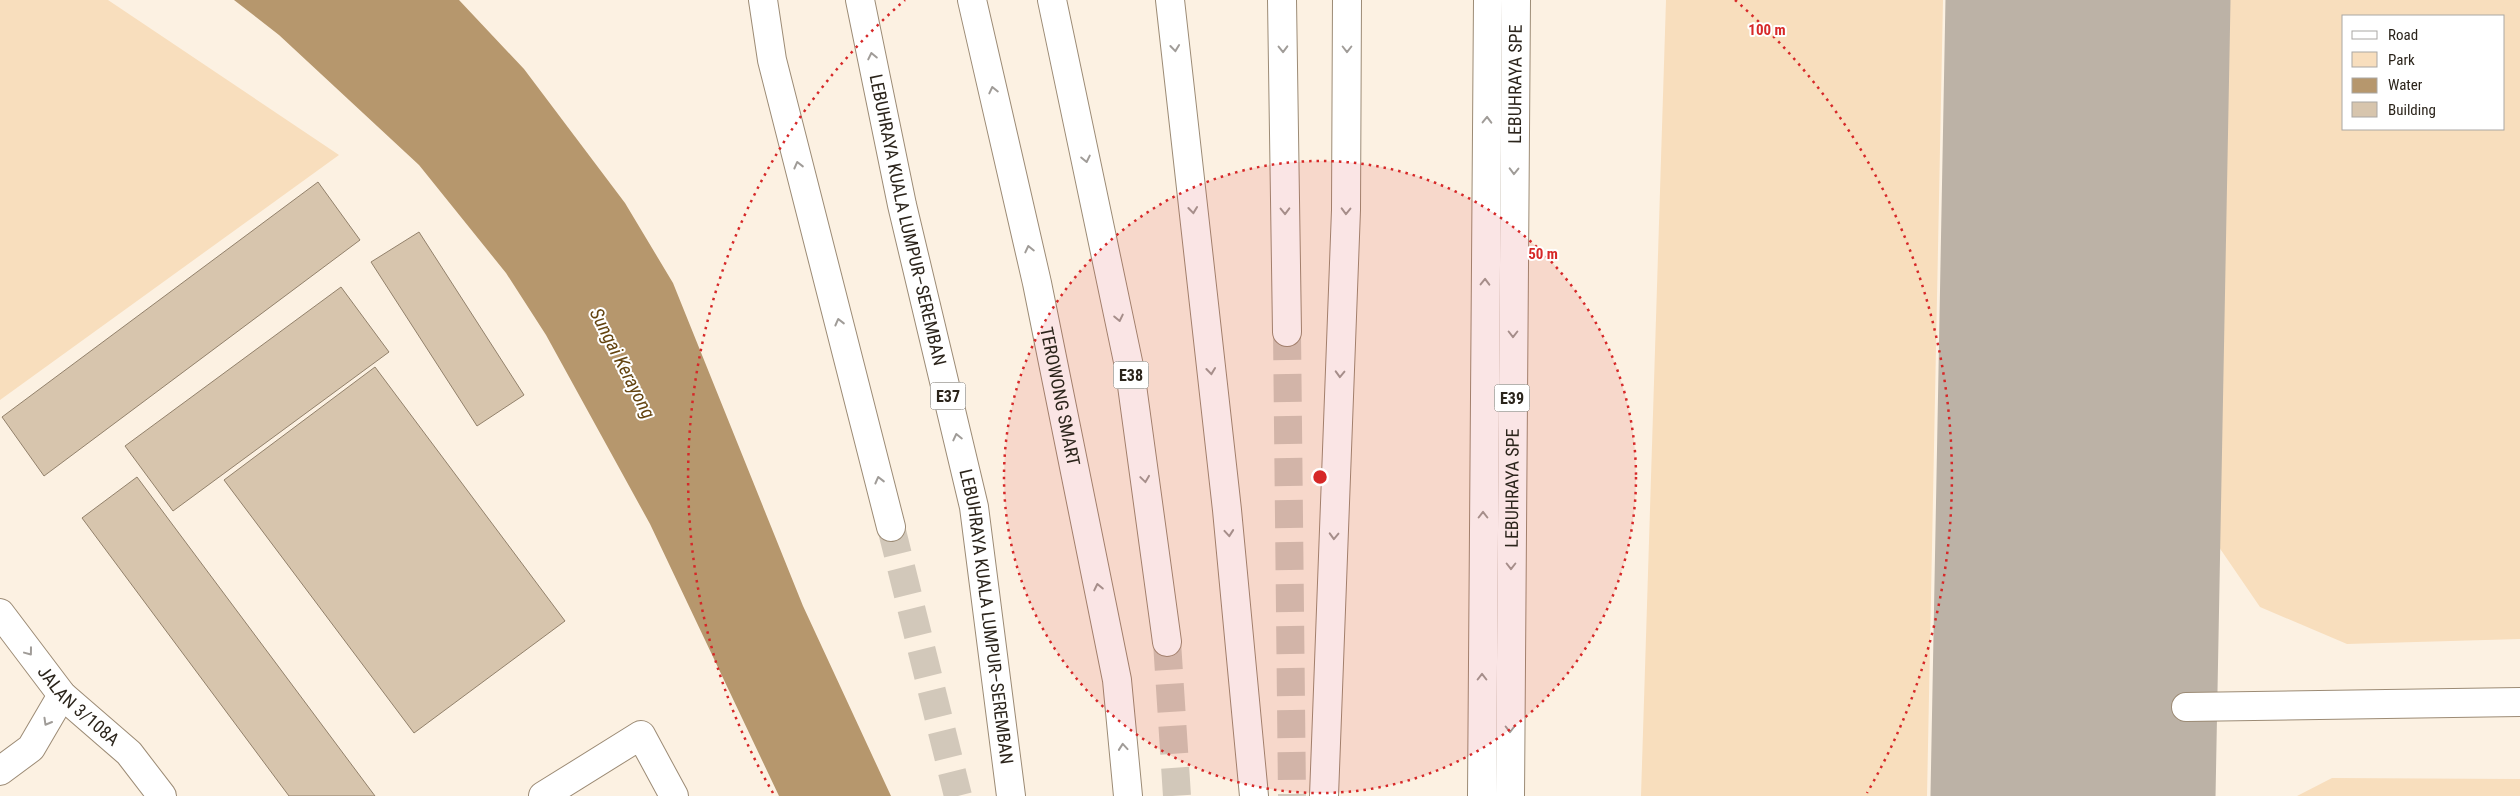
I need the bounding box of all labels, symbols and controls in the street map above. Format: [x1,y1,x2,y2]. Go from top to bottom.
legend [2342,15,2505,130]
text: 100 m [1748,21,1786,39]
street label: LEBUHRAYA SPE [1504,24,1526,144]
text: Road [2388,26,2418,44]
one-way arrow [1169,45,1180,53]
one-way arrow [1278,45,1288,53]
one-way arrow [1342,45,1352,53]
text: Park [2388,51,2415,69]
one-way arrow [867,52,877,61]
street label: LEBUHRAYA KUALA LUMPUR–SEREMBAN [865,72,951,368]
text: Water [2388,76,2423,94]
one-way arrow [988,86,999,95]
text: Building [2388,101,2436,119]
one-way arrow [1481,116,1492,124]
one-way arrow [1081,155,1091,164]
one-way arrow [794,161,804,169]
one-way arrow [1509,168,1519,175]
one-way arrow [1187,206,1198,214]
one-way arrow [1280,208,1290,215]
one-way arrow [1341,208,1351,215]
one-way arrow [1024,244,1035,253]
text: 50 m [1528,245,1558,263]
one-way arrow [1480,278,1490,286]
water label: Sungai Kerayong [585,304,660,422]
one-way arrow [1113,314,1124,323]
one-way arrow [834,319,844,327]
street label: TEROWONG SMART [1036,325,1085,467]
one-way arrow [1508,330,1518,338]
road number: E38 [1114,362,1148,388]
one-way arrow [1205,368,1216,376]
one-way arrow [1335,370,1345,378]
road number: E37 [930,382,966,410]
road number: E39 [1494,384,1530,412]
street label: LEBUHRAYA SPE [1501,428,1523,548]
one-way arrow [952,432,963,441]
street label: LEBUHRAYA KUALA LUMPUR–SEREMBAN [955,467,1018,765]
centre of rings [1311,468,1329,486]
one-way arrow [1139,474,1149,483]
one-way arrow [874,475,885,484]
one-way arrow [1478,511,1488,518]
one-way arrow [1223,529,1234,537]
one-way arrow [1328,532,1339,540]
one-way arrow [1506,562,1516,570]
one-way arrow [1093,583,1104,592]
one-way arrow [24,646,32,655]
street label: JALAN 3/108A [34,661,124,750]
one-way arrow [1477,673,1487,681]
one-way arrow [43,716,53,725]
one-way arrow [1505,725,1515,733]
one-way arrow [1118,743,1129,751]

